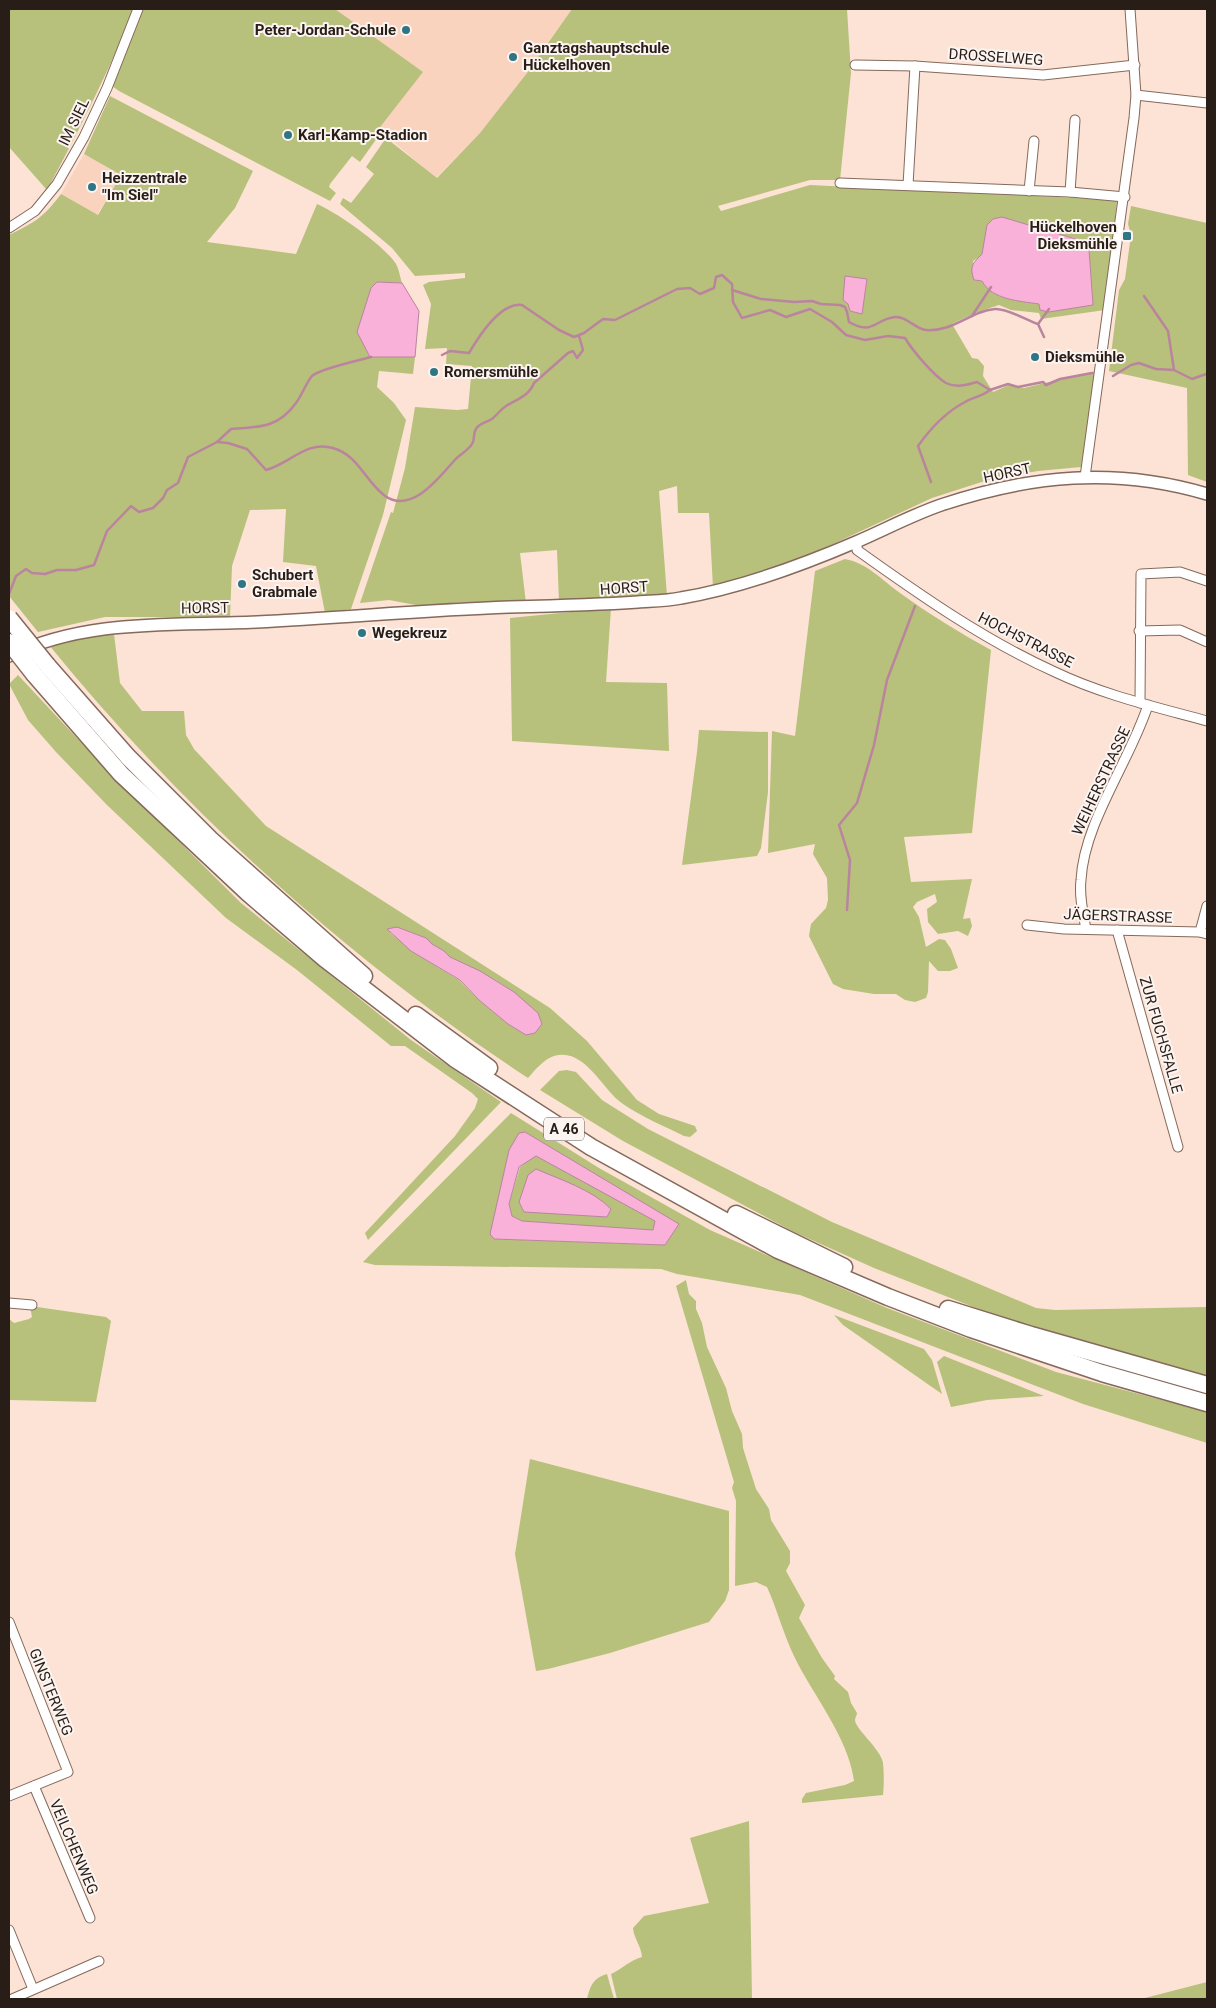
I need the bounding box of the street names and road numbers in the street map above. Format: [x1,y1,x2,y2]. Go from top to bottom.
street label: DROSSELWEG [948,45,1044,69]
street label: IM SIEL [55,95,93,149]
street label: HORST [982,459,1032,487]
street label: HORST [599,577,649,599]
street label: HORST [181,599,229,617]
street label: HOCHSTRASSE [975,608,1077,672]
street label: WEIHERSTRASSE [1068,723,1134,838]
street label: JÄGERSTRASSE [1063,905,1173,927]
street label: ZUR FUCHSFALLE [1136,975,1186,1096]
road number: A 46 [544,1118,584,1140]
street label: GINSTERWEG [25,1646,77,1738]
street label: VEILCHENWEG [46,1797,102,1897]

